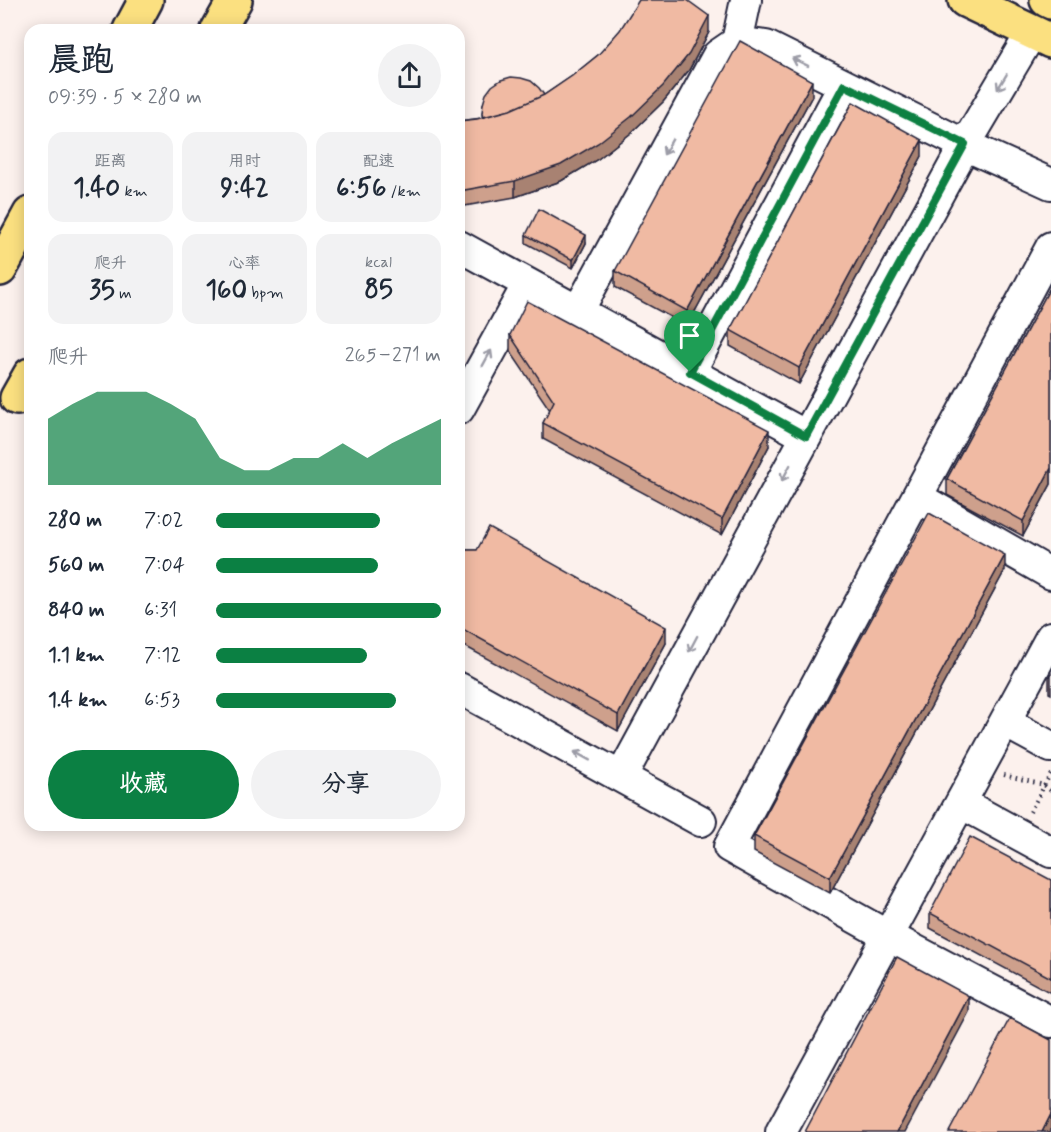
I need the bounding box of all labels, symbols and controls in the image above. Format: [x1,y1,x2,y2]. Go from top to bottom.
text: 晨跑 [48,39,114,83]
button: share [378,44,441,107]
one-way arrow [791,56,809,68]
one-way arrow [996,73,1008,90]
text: 09:39 · 5 × 280 m [48,84,202,111]
one-way arrow [662,138,673,156]
text: 距离 [94,151,127,172]
text: 用时 [228,151,261,172]
text: 配速 [362,151,395,172]
text: 1.40 [73,172,120,206]
text: 9:42 [220,172,269,206]
text: 6:56 [336,172,386,206]
text: km [120,181,148,202]
text: /km [386,181,421,202]
text: kcal [365,252,392,273]
text: 爬升 [94,253,127,274]
text: 心率 [228,253,261,274]
text: 85 [364,273,393,307]
text: 35 [89,274,115,308]
text: 160 [205,274,247,308]
text: m [115,283,132,304]
text: bpm [247,283,284,304]
pin [664,310,715,372]
icon: arrive [673,319,706,352]
text: 265–271 m [345,342,441,369]
text: 爬升 [48,344,88,371]
one-way arrow [481,350,493,367]
one-way arrow [780,464,792,481]
text: 280 m [48,507,102,534]
text: 7:02 [144,507,183,534]
text: 560 m [48,552,104,579]
text: 7:04 [144,552,185,579]
text: 840 m [48,597,105,624]
text: 6:31 [144,597,177,624]
one-way arrow [687,635,698,653]
text: 1.1 km [48,642,105,669]
text: 7:12 [144,642,181,669]
text: 1.4 km [48,687,107,714]
text: 6:53 [144,687,180,714]
one-way arrow [574,749,591,761]
button: 收藏 [48,750,239,819]
button: 分享 [251,750,441,819]

